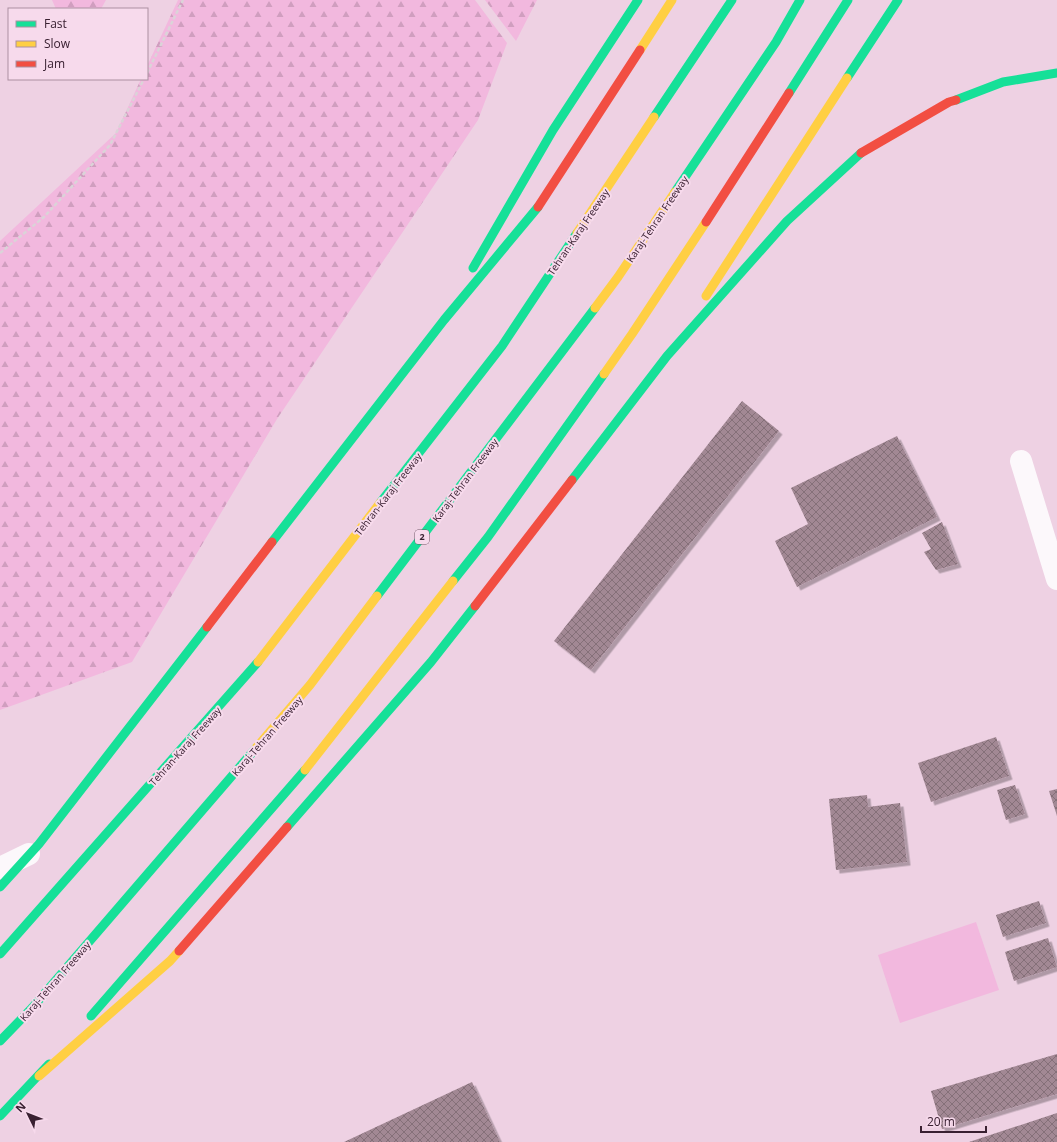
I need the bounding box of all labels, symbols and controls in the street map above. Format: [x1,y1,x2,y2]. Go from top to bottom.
legend [8,8,148,80]
text: Fast [44,15,67,32]
text: Slow [44,35,71,52]
text: Jam [43,55,65,72]
street label: Karaj-Tehran Freeway [623,172,692,265]
street label: Tehran-Karaj Freeway [544,185,613,278]
street label: Karaj-Tehran Freeway [429,434,502,525]
street label: Tehran-Karaj Freeway [351,449,425,538]
road number: 2 [415,530,429,544]
street label: Karaj-Tehran Freeway [228,692,306,779]
street label: Tehran-Karaj Freeway [146,703,225,788]
street label: Karaj-Tehran Freeway [16,937,94,1024]
north arrow [8,1094,48,1134]
text: N [12,1098,29,1115]
scale bar [921,1108,986,1134]
text: 20 m [927,1113,955,1130]

